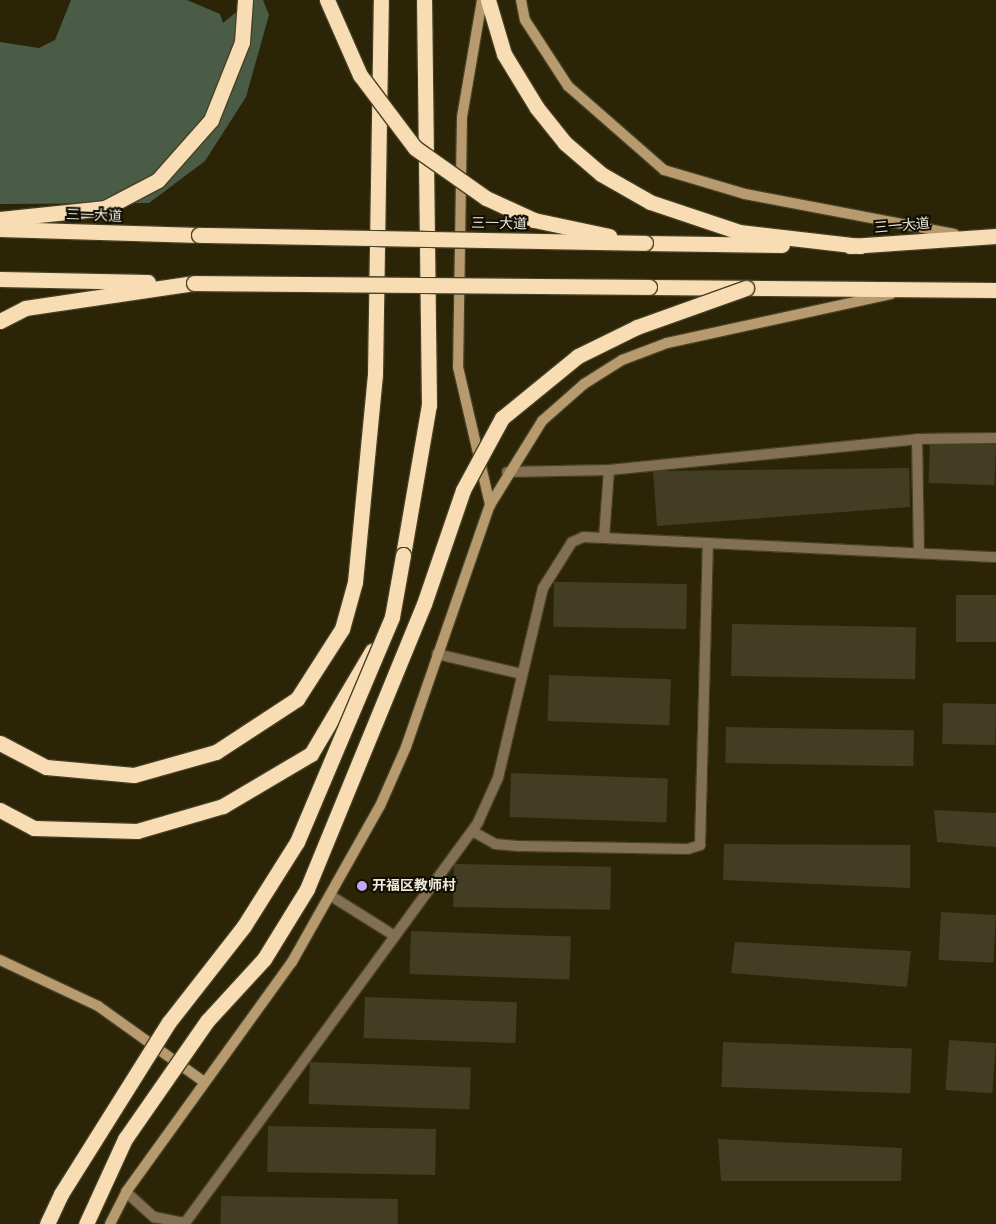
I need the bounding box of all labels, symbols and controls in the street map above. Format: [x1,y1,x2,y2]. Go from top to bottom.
street label: 三一大道 [66,207,122,225]
street label: 三一大道 [471,215,527,233]
street label: 三一大道 [873,215,931,237]
place label: 开福区教师村 [372,878,456,894]
marker: 开福区教师村 [356,880,368,892]

